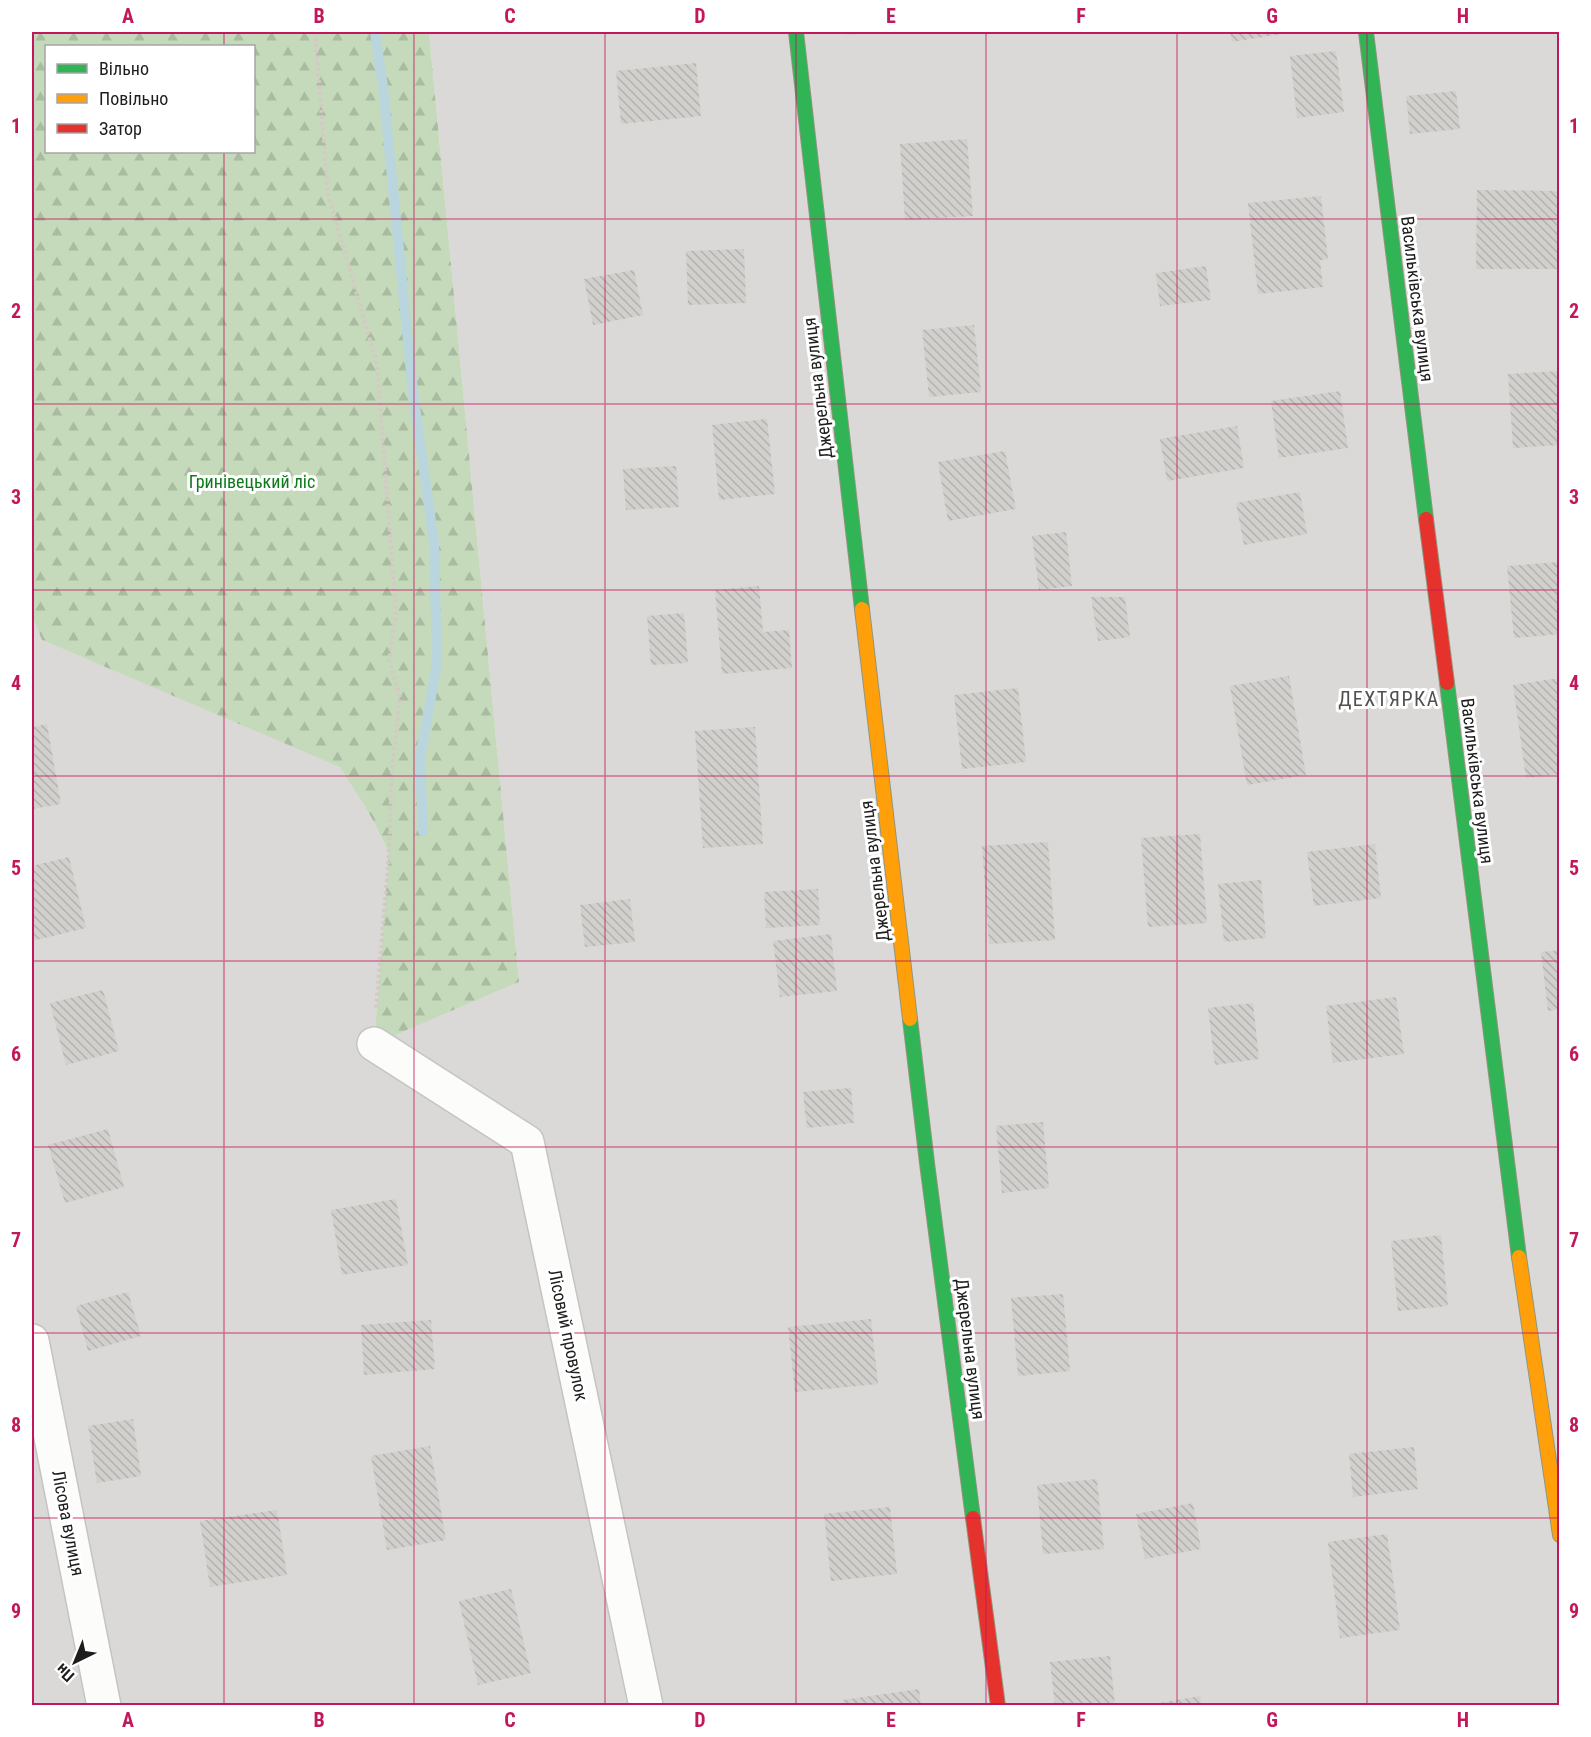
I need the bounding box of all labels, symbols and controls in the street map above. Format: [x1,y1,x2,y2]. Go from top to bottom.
text: A [122,4,134,28]
text: B [313,4,325,28]
text: C [504,4,516,28]
text: D [694,4,706,28]
text: E [886,4,896,28]
text: F [1076,4,1086,28]
text: G [1266,4,1278,28]
text: H [1457,4,1469,28]
legend [45,45,255,153]
text: Вільно [99,58,149,79]
text: Повільно [99,88,168,109]
text: 1 [11,114,21,138]
text: 1 [1569,114,1579,138]
text: Затор [99,118,142,139]
street label: Васильківська вулиця [1397,215,1438,383]
text: 2 [11,299,21,323]
text: 2 [1569,299,1579,323]
street label: Джерельна вулиця [798,316,837,460]
park label: Гринівецький ліс [189,471,315,492]
text: 3 [11,485,21,509]
text: 3 [1569,485,1579,509]
text: 4 [11,671,21,695]
text: 4 [1569,671,1579,695]
district label: ДЕХТЯРКА [1338,687,1440,711]
street label: Васильківська вулиця [1457,697,1498,865]
street label: Джерельна вулиця [855,799,894,943]
text: 5 [11,856,21,880]
text: 5 [1569,856,1579,880]
text: 6 [11,1042,21,1066]
text: 6 [1569,1042,1579,1066]
text: 7 [11,1228,21,1252]
text: 7 [1569,1228,1579,1252]
street label: Лісовий провулок [544,1267,593,1403]
street label: Джерельна вулиця [951,1277,990,1421]
text: 8 [11,1413,21,1437]
text: 8 [1569,1413,1579,1437]
street label: Лісова вулиця [48,1468,89,1577]
text: 9 [11,1599,21,1623]
text: 9 [1569,1599,1579,1623]
north arrow [45,1632,105,1692]
text: Пн [52,1660,78,1686]
text: A [122,1708,134,1732]
text: B [313,1708,325,1732]
text: C [504,1708,516,1732]
text: D [694,1708,706,1732]
text: E [886,1708,896,1732]
text: F [1076,1708,1086,1732]
text: G [1266,1708,1278,1732]
text: H [1457,1708,1469,1732]

